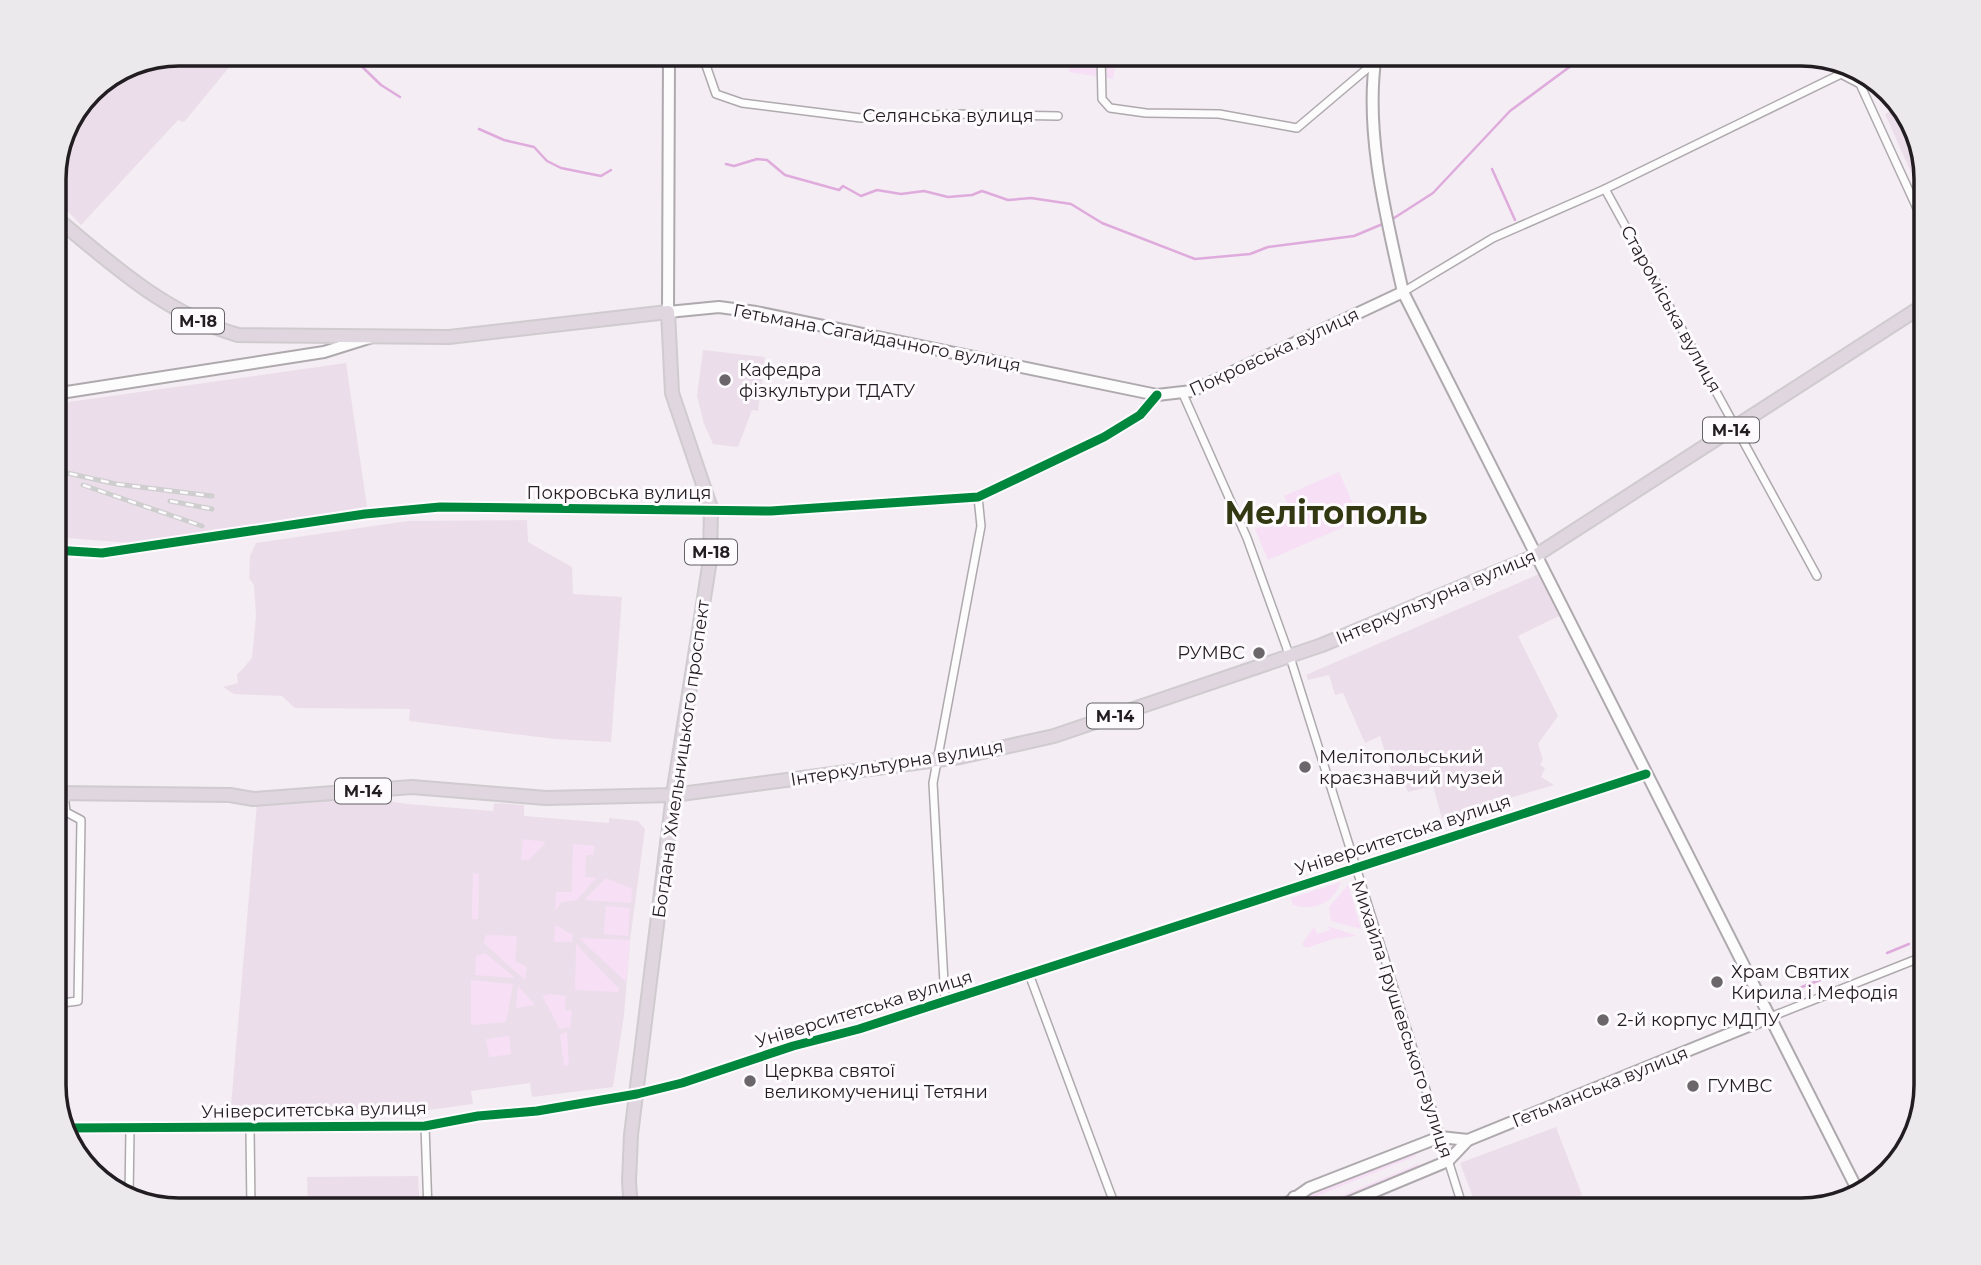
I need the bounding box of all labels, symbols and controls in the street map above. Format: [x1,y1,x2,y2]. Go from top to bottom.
street label: Селянська вулиця [862,105,1034,127]
street label: Староміська вулиця [1616,222,1726,396]
street label: Гетьмана Сагайдачного вулиця [731,299,1023,377]
street label: Покровська вулиця [1186,303,1362,401]
road number: М-18 [172,308,224,334]
place label: Кафедра фізкультури ТДАТУ [739,359,916,402]
marker: Кафедра фізкультури ТДАТУ [717,372,733,388]
road number: М-14 [1703,418,1759,442]
street label: Покровська вулиця [527,482,711,504]
district label: Мелітополь [1225,493,1427,532]
road number: М-18 [685,540,737,565]
street label: Інтеркультурна вулиця [1333,545,1539,649]
street label: Богдана Хмельницького проспект [648,598,714,920]
place label: РУМВC [1177,642,1245,664]
marker: РУМВC [1251,645,1267,661]
road number: М-14 [1087,704,1143,729]
street label: Інтеркультурна вулиця [789,735,1005,791]
place label: Мелітопольський краєзнавчий музей [1319,746,1503,789]
marker: Мелітопольський краєзнавчий музей [1297,759,1313,775]
road number: М-14 [335,778,391,804]
street label: Університетська вулиця [1292,790,1514,880]
street label: Михайла Грушевського вулиця [1347,877,1457,1161]
place label: Храм Святих Кирила і Мефодія [1731,961,1898,1004]
street label: Університетська вулиця [753,965,975,1053]
marker: Храм Святих Кирила і Мефодія [1709,974,1725,990]
place label: 2-й корпус МДПУ [1617,1009,1781,1031]
marker: 2-й корпус МДПУ [1595,1012,1611,1028]
street label: Гетьманська вулиця [1509,1042,1691,1132]
place label: Церква святої великомучениці Тетяни [764,1060,988,1103]
marker: Церква святої великомучениці Тетяни [742,1073,758,1089]
place label: ГУМВС [1707,1075,1773,1097]
marker: ГУМВС [1685,1078,1701,1094]
street label: Університетська вулиця [201,1097,427,1123]

